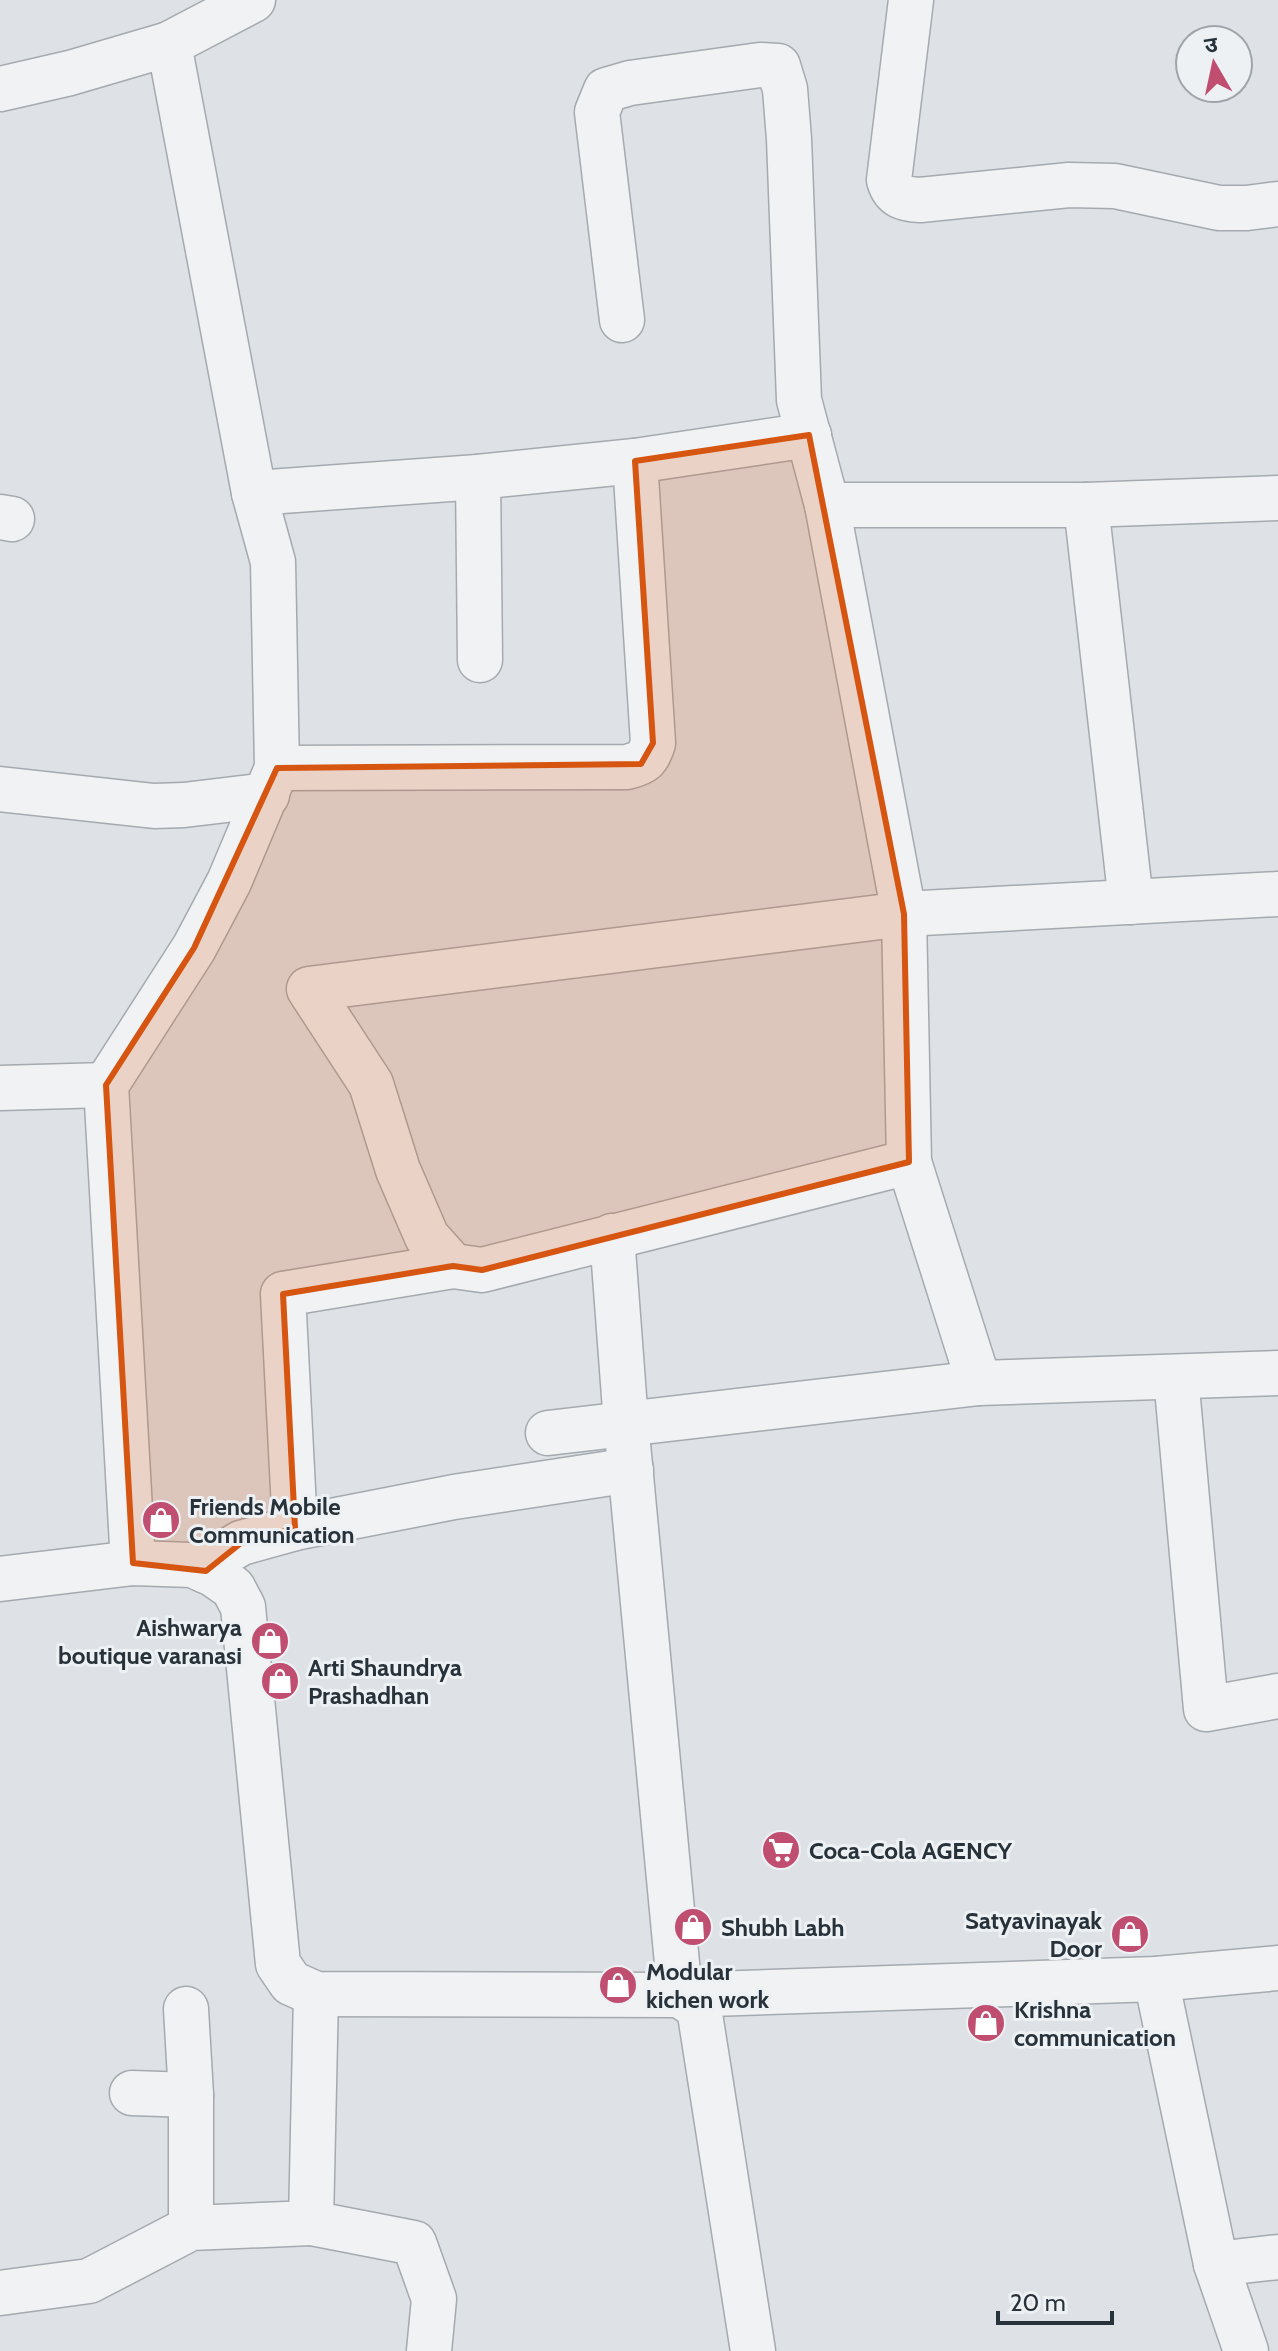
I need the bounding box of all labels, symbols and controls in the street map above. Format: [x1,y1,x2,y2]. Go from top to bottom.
north arrow [1174,24,1254,104]
text: उ [1202,30,1221,59]
place label: Friends Mobile Communication [189,1492,355,1549]
shop icon: Friends Mobile Communication [140,1499,182,1541]
place label: Aishwarya boutique varanasi [58,1613,242,1670]
shop icon: Aishwarya boutique varanasi [249,1620,291,1662]
place label: Arti Shaundrya Prashadhan [308,1653,462,1710]
shop icon: Arti Shaundrya Prashadhan [259,1660,301,1702]
supermarket icon: Coca-Cola AGENCY [760,1829,802,1871]
place label: Coca-Cola AGENCY [809,1836,1013,1865]
shop icon: Shubh Labh [672,1906,714,1948]
place label: Satyavinayak Door [965,1906,1102,1963]
place label: Shubh Labh [721,1913,844,1942]
shop icon: Satyavinayak Door [1109,1913,1151,1955]
place label: Modular kichen work [646,1957,769,2014]
shop icon: Modular kichen work [597,1964,639,2006]
place label: Krishna communication [1014,1995,1176,2052]
shop icon: Krishna communication [965,2002,1007,2044]
scale bar [998,2275,1112,2325]
text: 20 m [1010,2288,1066,2317]

